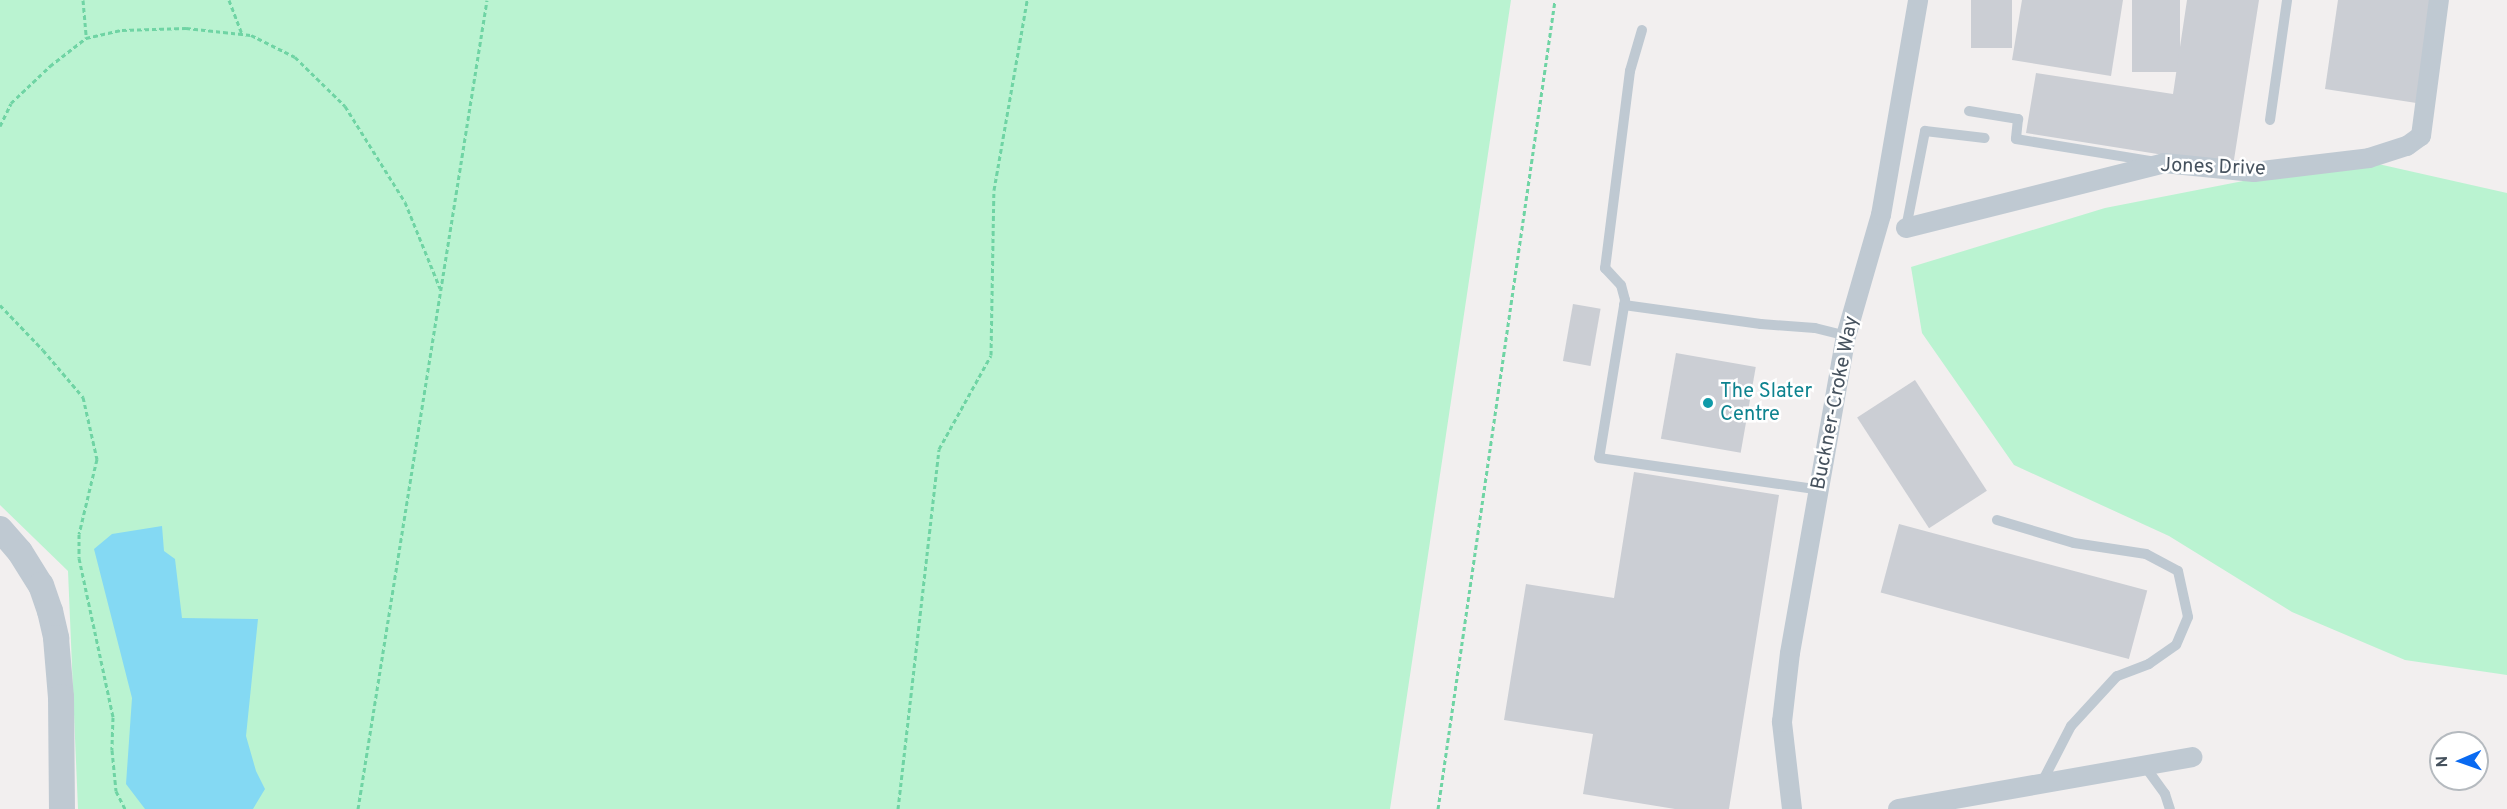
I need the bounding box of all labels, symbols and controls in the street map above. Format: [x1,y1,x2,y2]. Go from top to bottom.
street label: Jones Drive [2160,154,2266,182]
street label: Buckner-Croke Way [1807,314,1865,492]
place label: The Slater Centre [1720,380,1812,427]
marker: The Slater Centre [1701,396,1715,410]
north arrow [2429,731,2489,791]
text: N [2433,755,2453,768]

